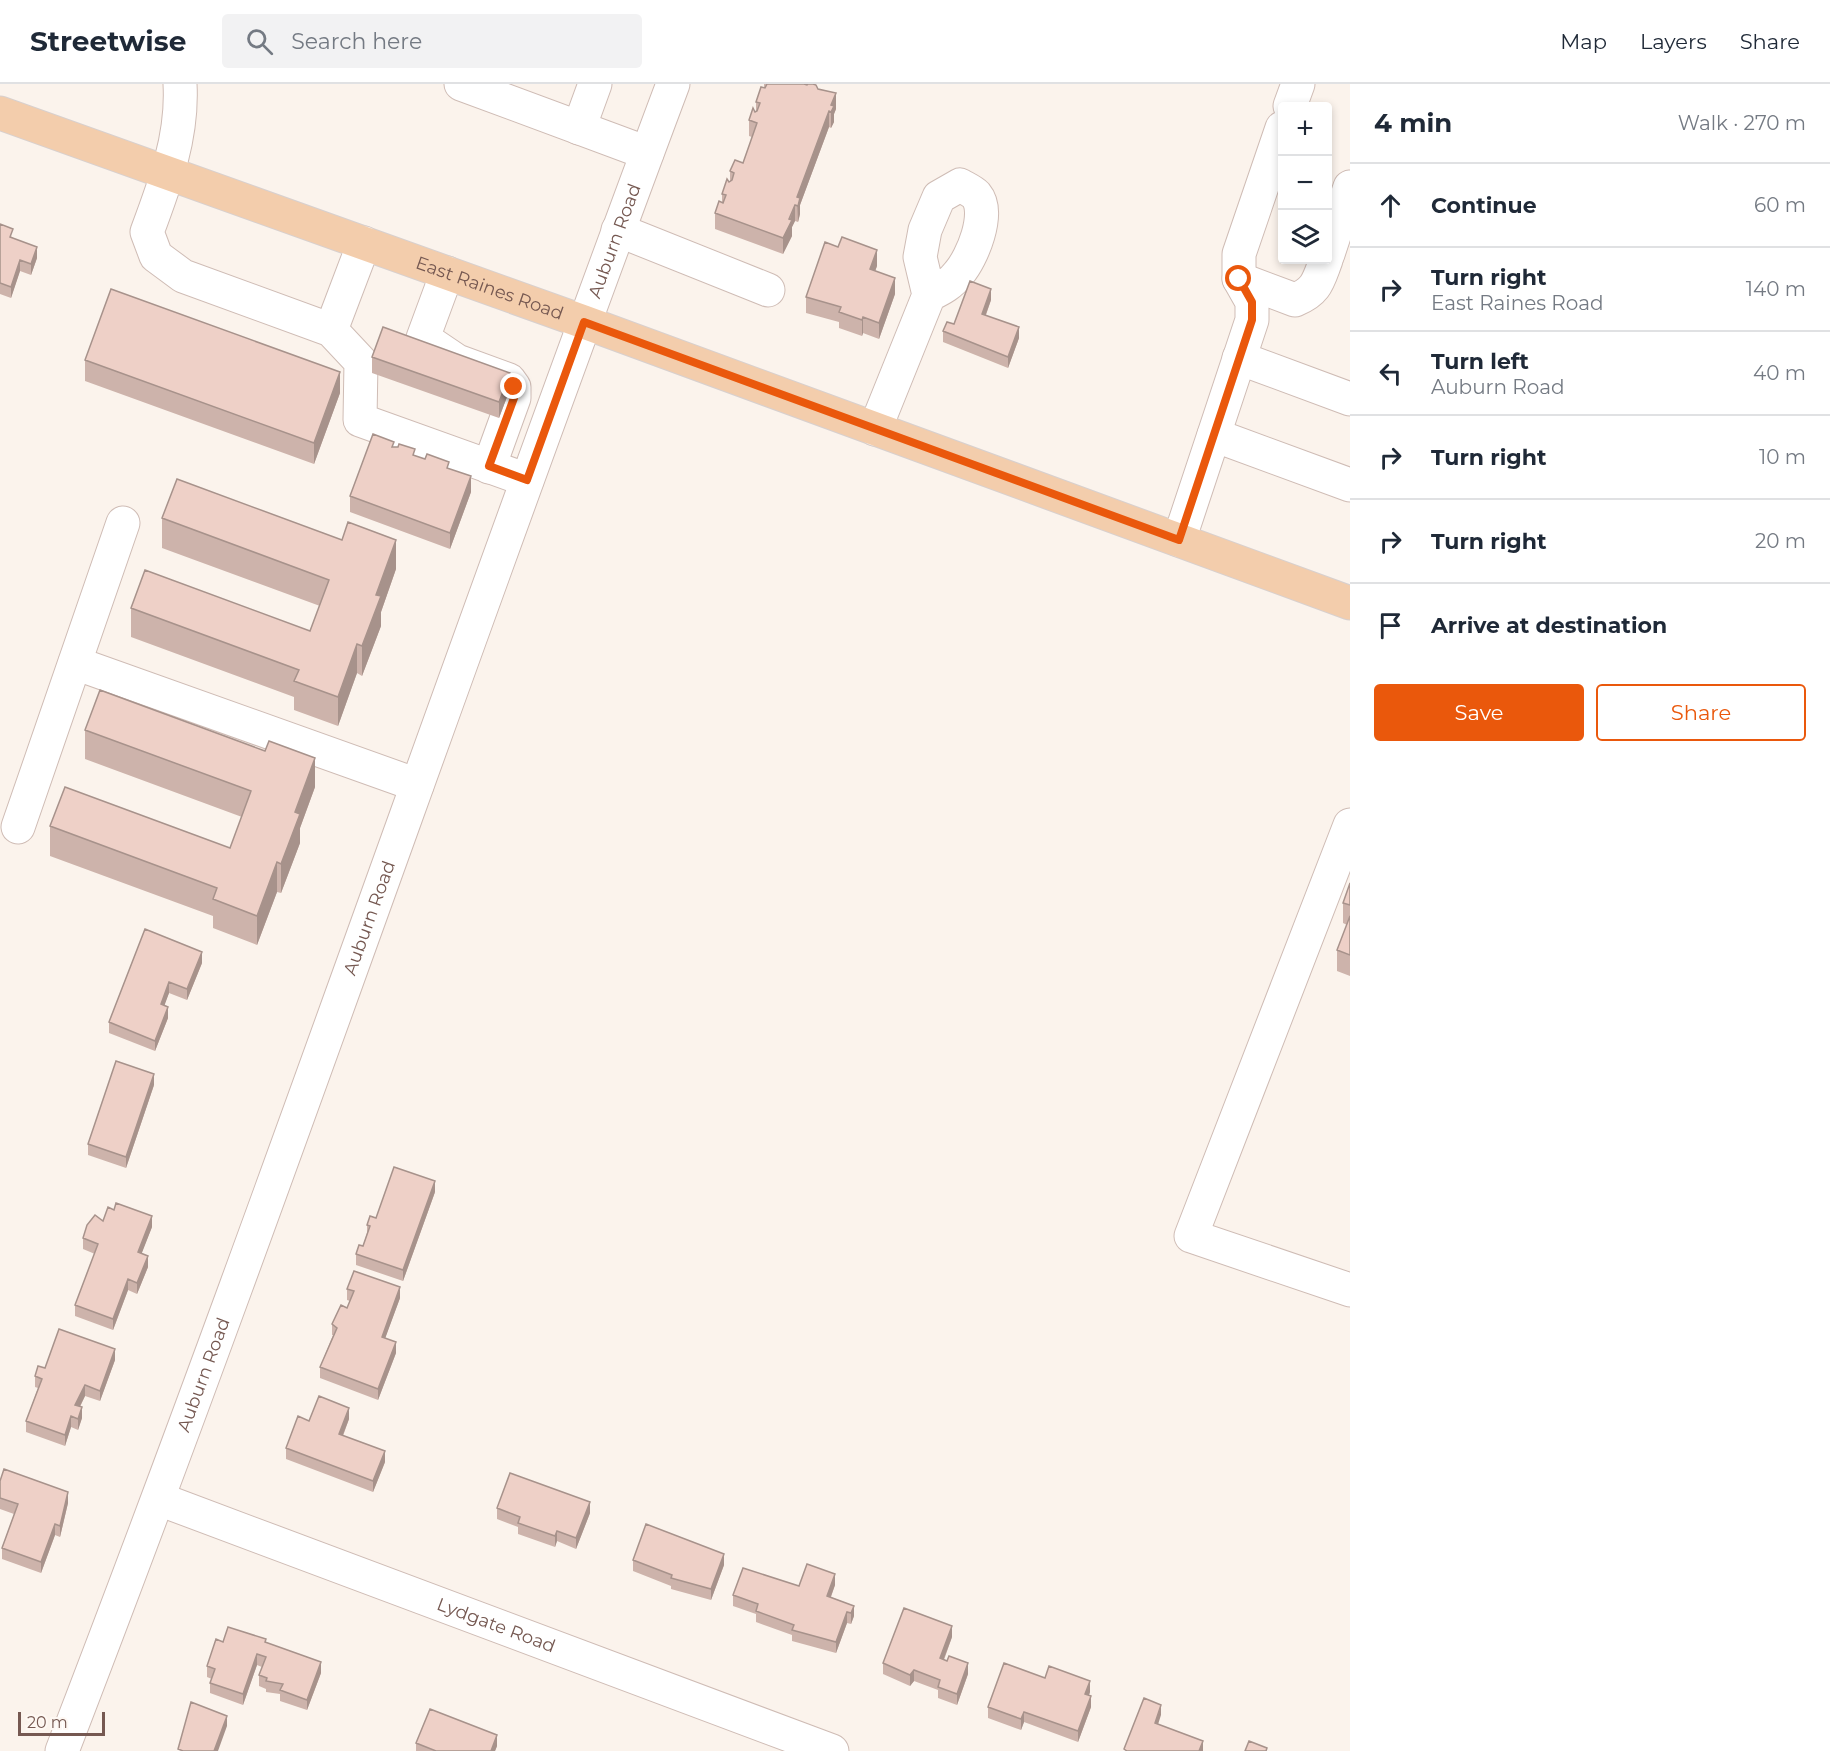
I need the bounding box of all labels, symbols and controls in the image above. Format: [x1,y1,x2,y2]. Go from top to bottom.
search box [222,14,642,68]
text: Streetwise [30,24,186,58]
icon: search [243,25,276,58]
text: Search here [291,28,422,55]
text: Map [1560,29,1607,54]
text: Layers [1640,29,1707,54]
text: Share [1740,29,1800,54]
map controls [1278,102,1332,264]
button: + [1278,102,1332,156]
text: 4 min [1374,107,1452,139]
text: Walk · 270 m [1678,111,1806,135]
button: − [1278,156,1332,210]
street label: Auburn Road [583,181,646,301]
icon: ahead [1374,189,1407,222]
text: Continue [1431,192,1537,219]
text: 60 m [1754,193,1806,217]
button: layers [1278,210,1332,264]
street label: East Raines Road [413,252,566,325]
text: Turn right [1431,264,1546,291]
route start [1225,265,1251,291]
icon: right [1374,273,1407,306]
text: 140 m [1746,277,1806,301]
text: East Raines Road [1431,291,1604,315]
text: Turn left [1431,348,1529,375]
icon: left [1374,357,1407,390]
text: 40 m [1753,361,1806,385]
route end [500,373,526,399]
text: Auburn Road [1431,375,1565,399]
icon: right [1374,441,1407,474]
text: Turn right [1431,444,1546,471]
text: 10 m [1759,445,1806,469]
icon: right [1374,525,1407,558]
text: Turn right [1431,528,1546,555]
text: 20 m [1755,529,1806,553]
icon: arrive [1374,609,1407,642]
text: Arrive at destination [1431,612,1667,639]
button: Save [1374,684,1584,741]
button: Share [1596,684,1806,741]
street label: Auburn Road [339,858,400,978]
street label: Auburn Road [172,1315,235,1435]
street label: Lydgate Road [434,1593,559,1657]
scale bar [18,1709,105,1736]
text: 20 m [27,1713,68,1732]

